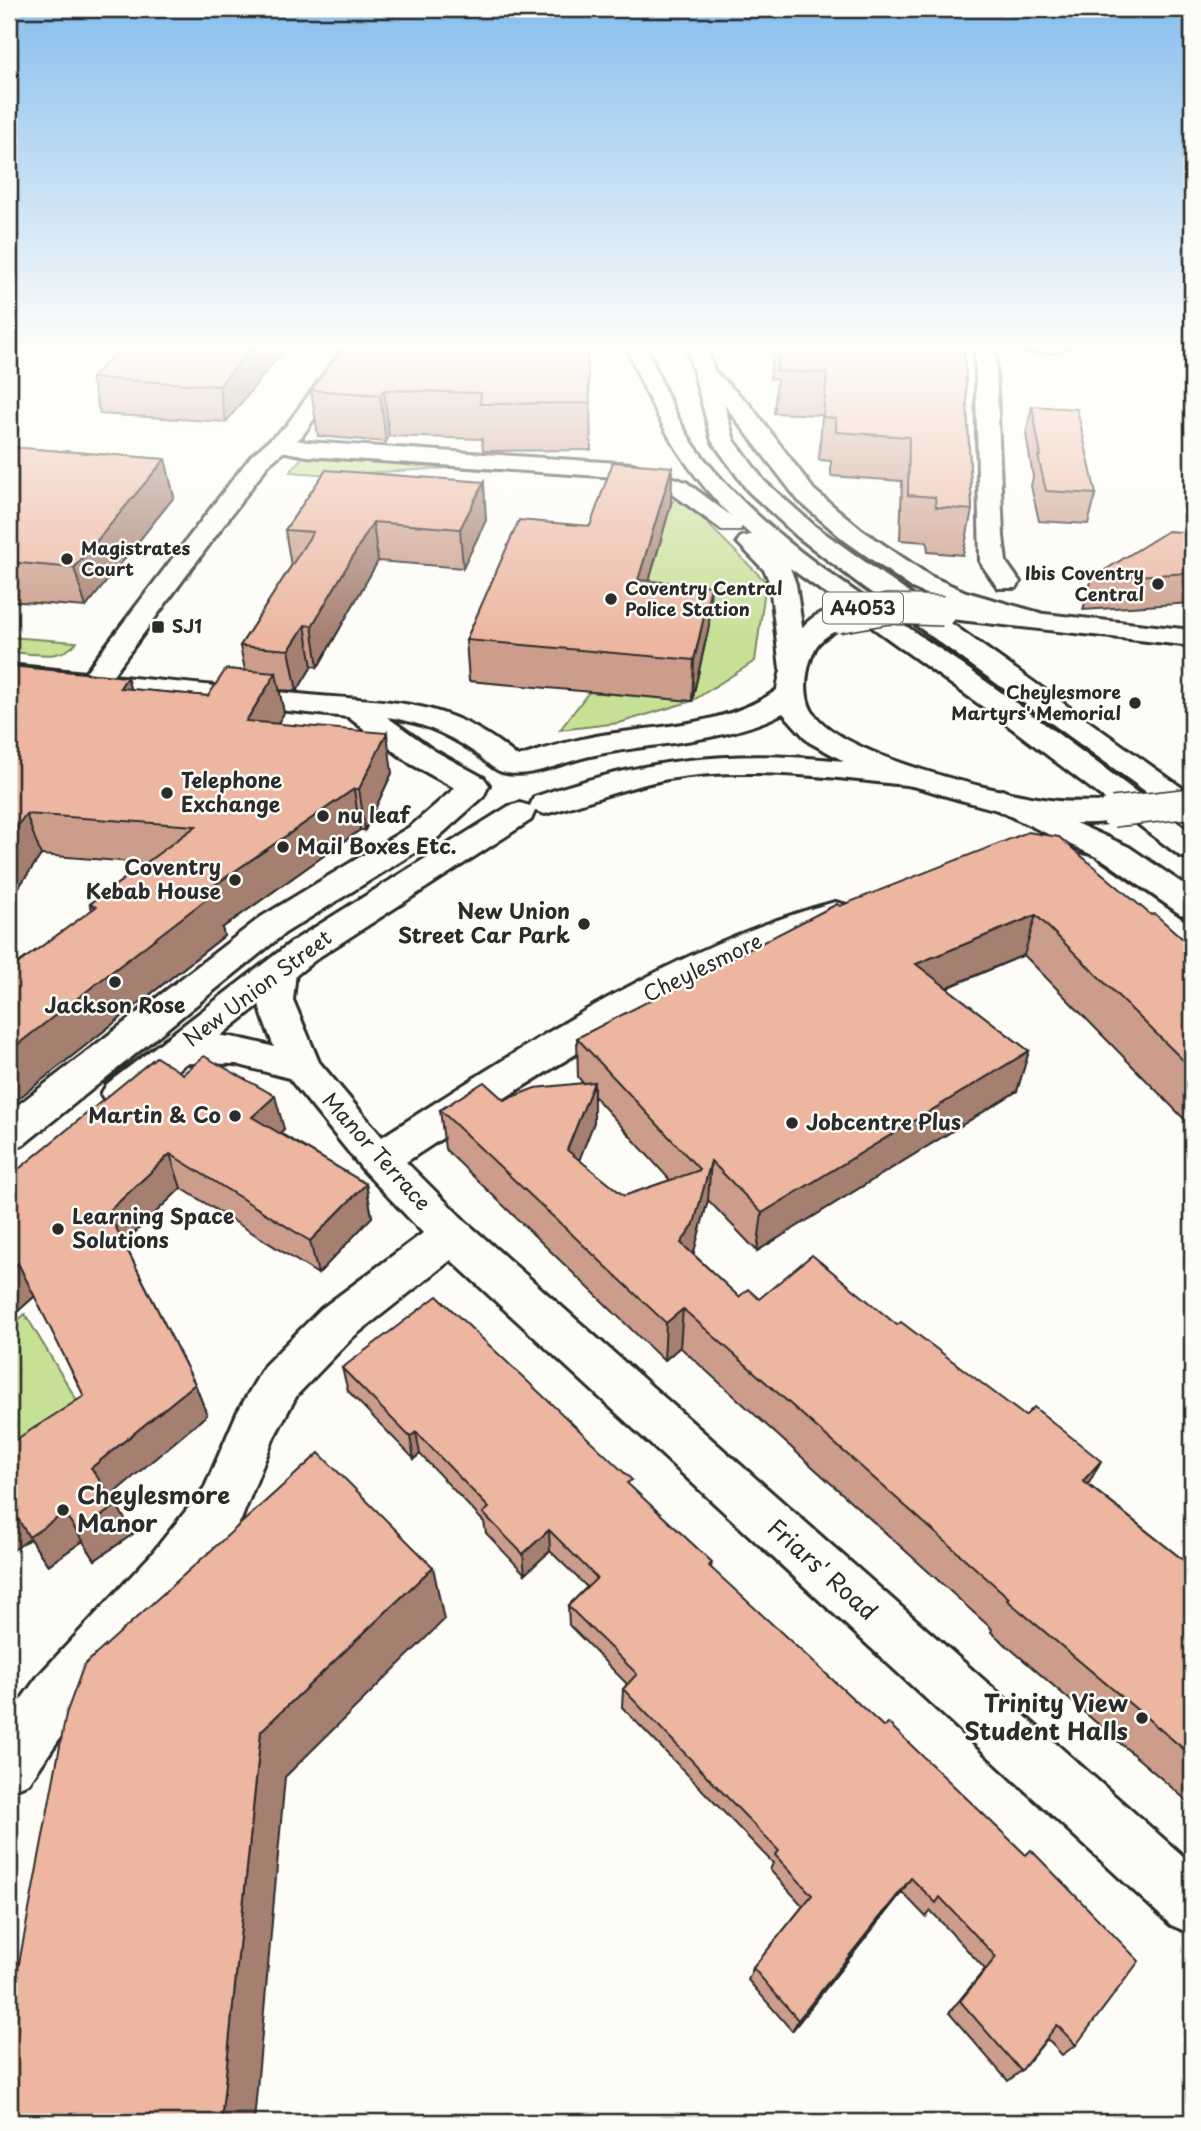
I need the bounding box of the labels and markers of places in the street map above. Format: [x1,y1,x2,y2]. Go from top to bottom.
place label: Magistrates Court [81,534,190,582]
marker: Magistrates Court [59,551,75,567]
place label: Ibis Coventry Central [1025,559,1144,607]
place label: Coventry Central Police Station [625,574,783,622]
marker: Ibis Coventry Central [1150,576,1166,592]
marker: Coventry Central Police Station [603,591,619,607]
place label: SJ1 [172,612,202,639]
marker: SJ1 [150,619,166,635]
place label: Cheylesmore Martyrs' Memorial [951,678,1121,726]
marker: Cheylesmore Martyrs' Memorial [1127,695,1143,711]
place label: Telephone Exchange [181,763,282,819]
marker: Telephone Exchange [159,785,175,801]
place label: nu leaf [337,798,412,830]
marker: nu leaf [315,808,331,824]
place label: Mail Boxes Etc. [297,829,457,861]
marker: Mail Boxes Etc. [275,839,291,855]
place label: Coventry Kebab House [86,850,221,906]
marker: Coventry Kebab House [227,872,243,888]
place label: New Union Street Car Park [398,894,570,950]
marker: New Union Street Car Park [576,916,592,932]
marker: Jackson Rose [107,974,123,990]
place label: Jackson Rose [45,988,185,1020]
place label: Martin & Co [88,1098,221,1130]
place label: Jobcentre Plus [806,1105,961,1137]
marker: Martin & Co [227,1108,243,1124]
marker: Jobcentre Plus [784,1115,800,1131]
place label: Learning Space Solutions [72,1199,234,1255]
marker: Learning Space Solutions [50,1221,66,1237]
place label: Cheylesmore Manor [77,1476,230,1540]
marker: Cheylesmore Manor [55,1502,71,1518]
place label: Trinity View Student Halls [965,1684,1128,1748]
marker: Trinity View Student Halls [1134,1710,1150,1726]

